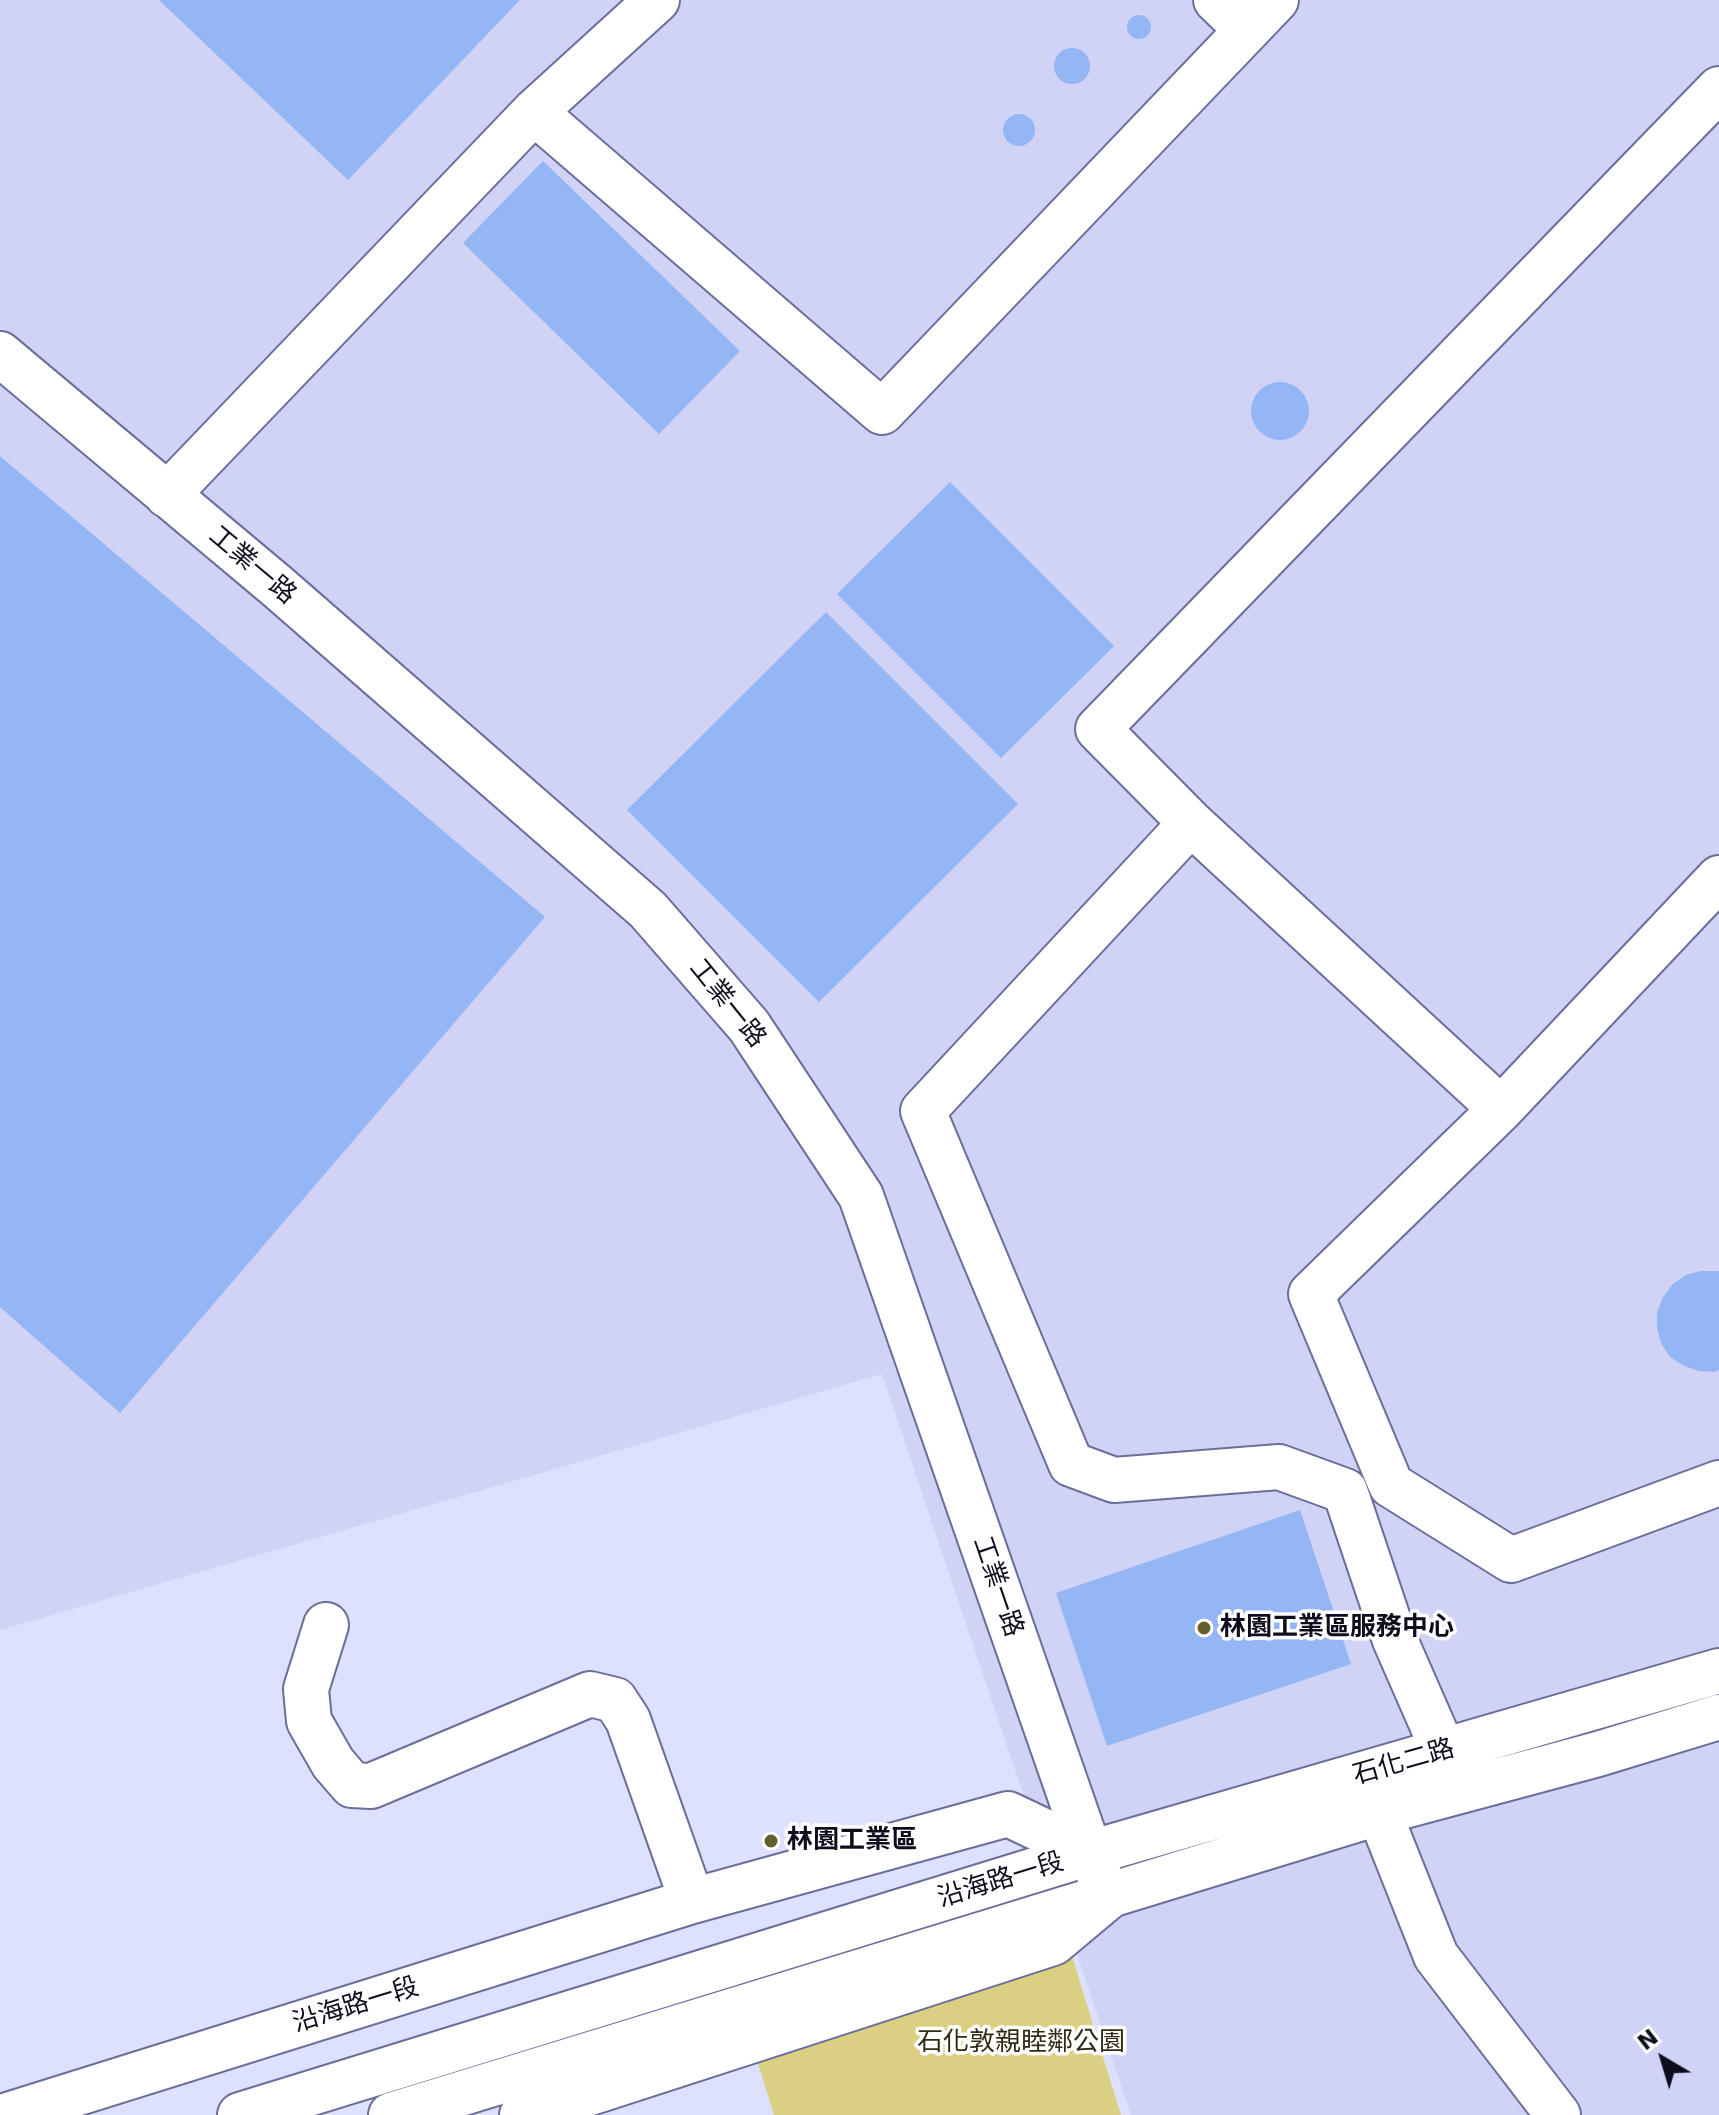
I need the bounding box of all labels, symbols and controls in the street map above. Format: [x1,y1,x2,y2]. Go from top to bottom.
street label: 工業一路 [202,521,302,611]
street label: 工業一路 [682,954,772,1054]
street label: 工業一路 [965,1533,1029,1641]
place label: 林園工業區服務中心 [1220,1612,1454,1644]
marker: 林園工業區服務中心 [1195,1619,1213,1637]
street label: 石化二路 [1350,1734,1458,1792]
place label: 林園工業區 [787,1825,917,1857]
marker: 林園工業區 [762,1832,780,1850]
street label: 沿海路一段 [934,1847,1068,1915]
street label: 沿海路一段 [289,1972,423,2040]
north arrow [1623,2019,1703,2099]
text: N [1633,2024,1663,2055]
park label: 石化敦親睦鄰公園 [917,2027,1125,2059]

